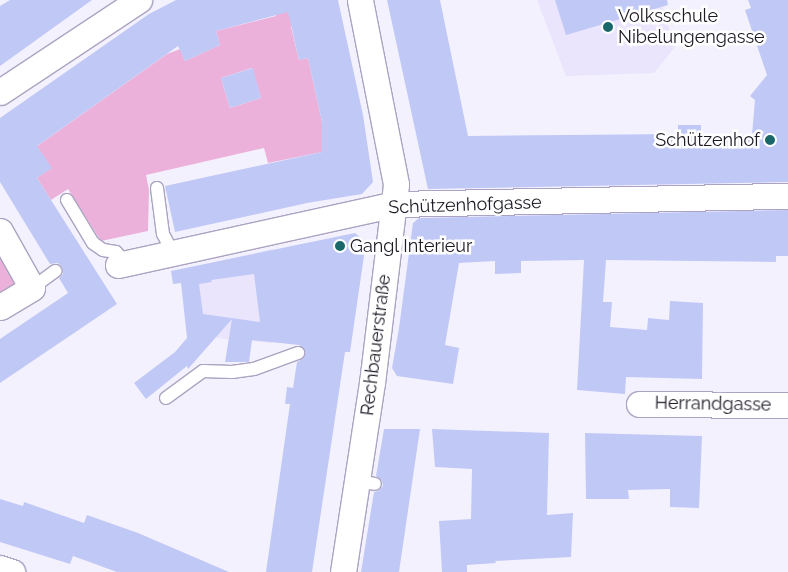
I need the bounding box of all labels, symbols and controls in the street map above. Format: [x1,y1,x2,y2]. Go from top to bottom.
place label: Volksschule Nibelungengasse [618,6,765,48]
marker: Volksschule Nibelungengasse [602,21,614,33]
place label: Schützenhof [655,129,760,151]
marker: Schützenhof [764,134,776,146]
street label: Schützenhofgasse [388,192,542,218]
place label: Gangl Interieur [350,235,473,257]
marker: Gangl Interieur [334,240,346,252]
street label: Rechbauerstraße [357,273,395,417]
street label: Herrandgasse [654,392,772,416]

